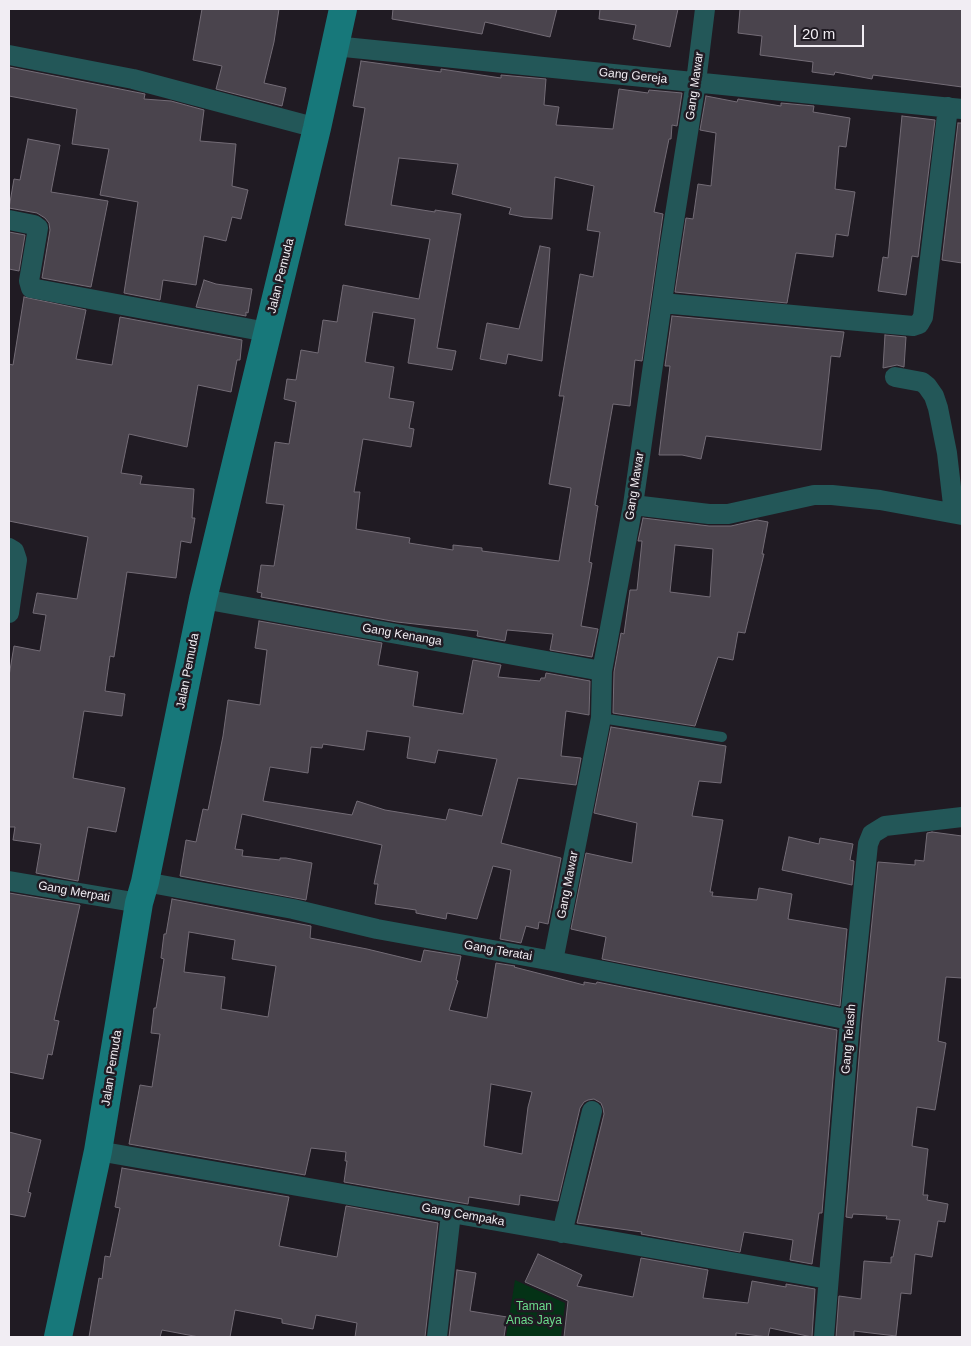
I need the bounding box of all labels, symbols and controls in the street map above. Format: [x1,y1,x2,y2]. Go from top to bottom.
scale bar [796,15,866,47]
text: 20 m [802,25,835,42]
street label: Gang Mawar [683,51,707,121]
street label: Gang Gereja [598,65,668,87]
street label: Jalan Pemuda [265,237,297,315]
street label: Gang Mawar [623,451,647,521]
street label: Gang Kenanga [361,621,443,649]
street label: Jalan Pemuda [174,632,202,710]
street label: Gang Mawar [554,850,582,920]
street label: Gang Merpati [37,879,111,905]
street label: Gang Teratai [463,938,533,964]
street label: Gang Telasih [839,1003,859,1075]
street label: Jalan Pemuda [99,1029,125,1107]
street label: Gang Cempaka [420,1201,506,1229]
park label: Taman Anas Jaya [506,1300,562,1328]

